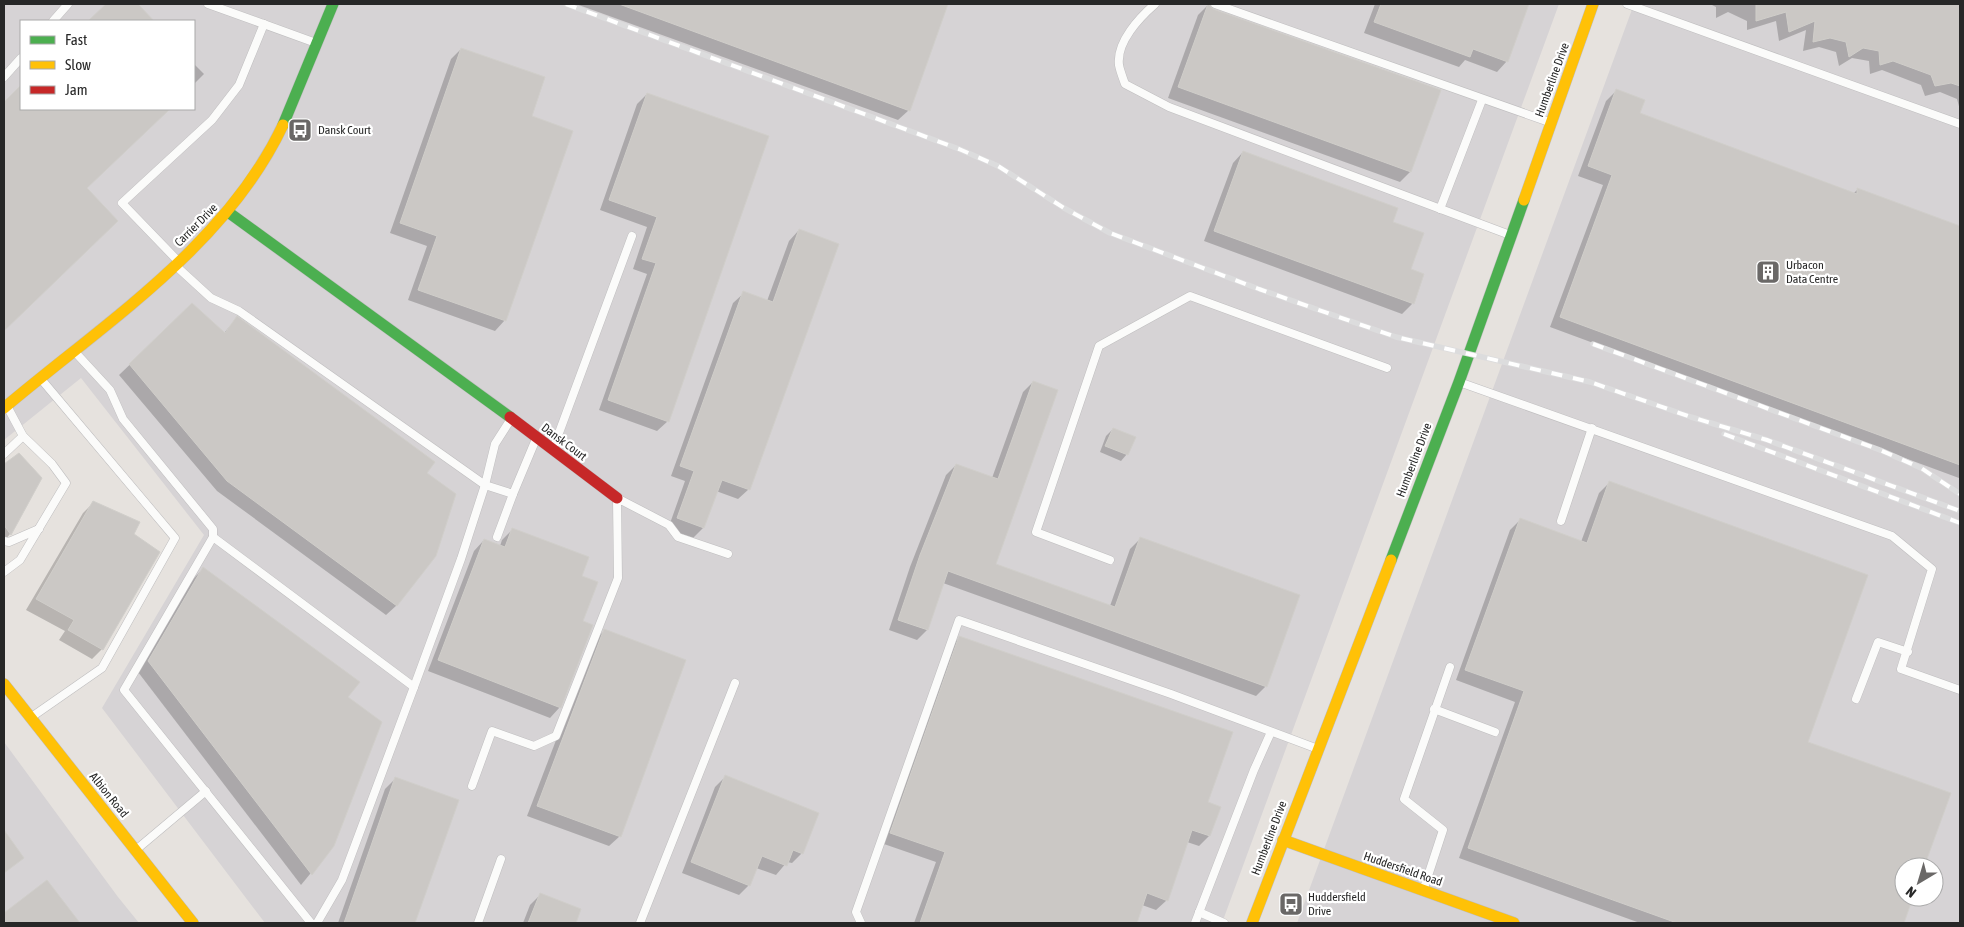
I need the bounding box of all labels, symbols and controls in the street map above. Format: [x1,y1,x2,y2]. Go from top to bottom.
legend [20,20,195,110]
text: Fast [65,31,87,48]
street label: Humberline Drive [1532,41,1572,119]
text: Slow [65,56,91,73]
text: Jam [65,81,88,98]
bus stop icon: Dansk Court [287,117,313,143]
place label: Dansk Court [318,123,372,137]
street label: Carrier Drive [172,201,220,249]
place label: Urbacon Data Centre [1786,258,1838,286]
building icon: Urbacon Data Centre [1755,259,1781,285]
street label: Dansk Court [539,420,590,464]
street label: Humberline Drive [1393,421,1435,499]
street label: Albion Road [87,770,131,820]
street label: Humberline Drive [1248,799,1290,877]
street label: Huddersfield Road [1362,849,1444,889]
north arrow [1894,857,1944,907]
text: N [1903,883,1919,901]
place label: Huddersfield Drive [1308,890,1366,918]
bus stop icon: Huddersfield Drive [1278,891,1304,917]

